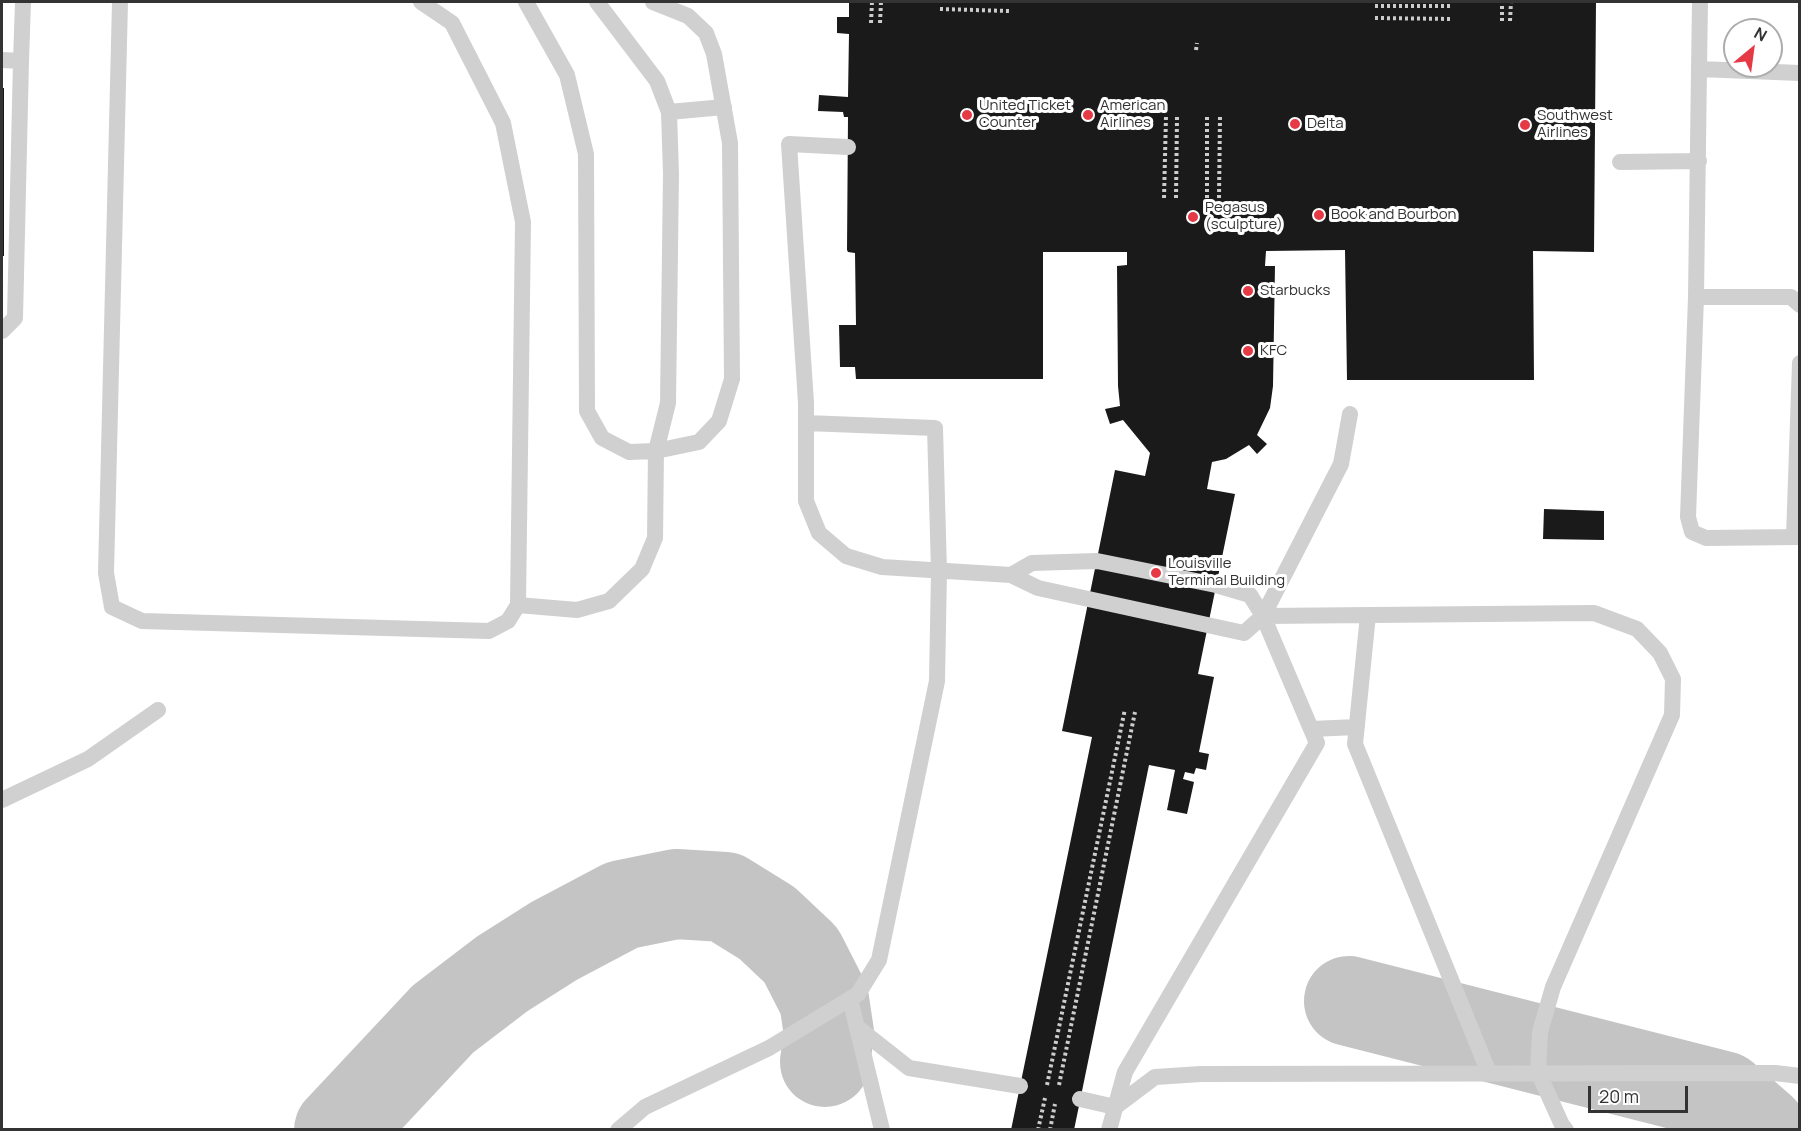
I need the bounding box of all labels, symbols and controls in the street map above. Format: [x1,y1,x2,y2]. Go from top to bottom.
north arrow [1723,18,1783,78]
text: N [1750,22,1771,46]
place label: United Ticket Counter [979,97,1071,132]
place label: American Airlines [1100,97,1165,132]
place label: Southwest Airlines [1537,107,1613,142]
marker: United Ticket Counter [960,108,974,122]
marker: American Airlines [1081,108,1095,122]
place label: Delta [1307,115,1344,133]
marker: Delta [1288,117,1302,131]
marker: Southwest Airlines [1518,118,1532,132]
place label: Pegasus (sculpture) [1205,199,1283,234]
place label: Book and Bourbon [1331,206,1457,224]
marker: Book and Bourbon [1312,208,1326,222]
marker: Pegasus (sculpture) [1186,210,1200,224]
place label: Starbucks [1260,282,1330,300]
marker: Starbucks [1241,284,1255,298]
place label: KFC [1260,342,1287,360]
marker: KFC [1241,344,1255,358]
place label: Louisville Terminal Building [1168,555,1285,590]
marker: Louisville Terminal Building [1149,566,1163,580]
scale bar [1591,1074,1692,1112]
text: 20 m [1599,1084,1639,1108]

